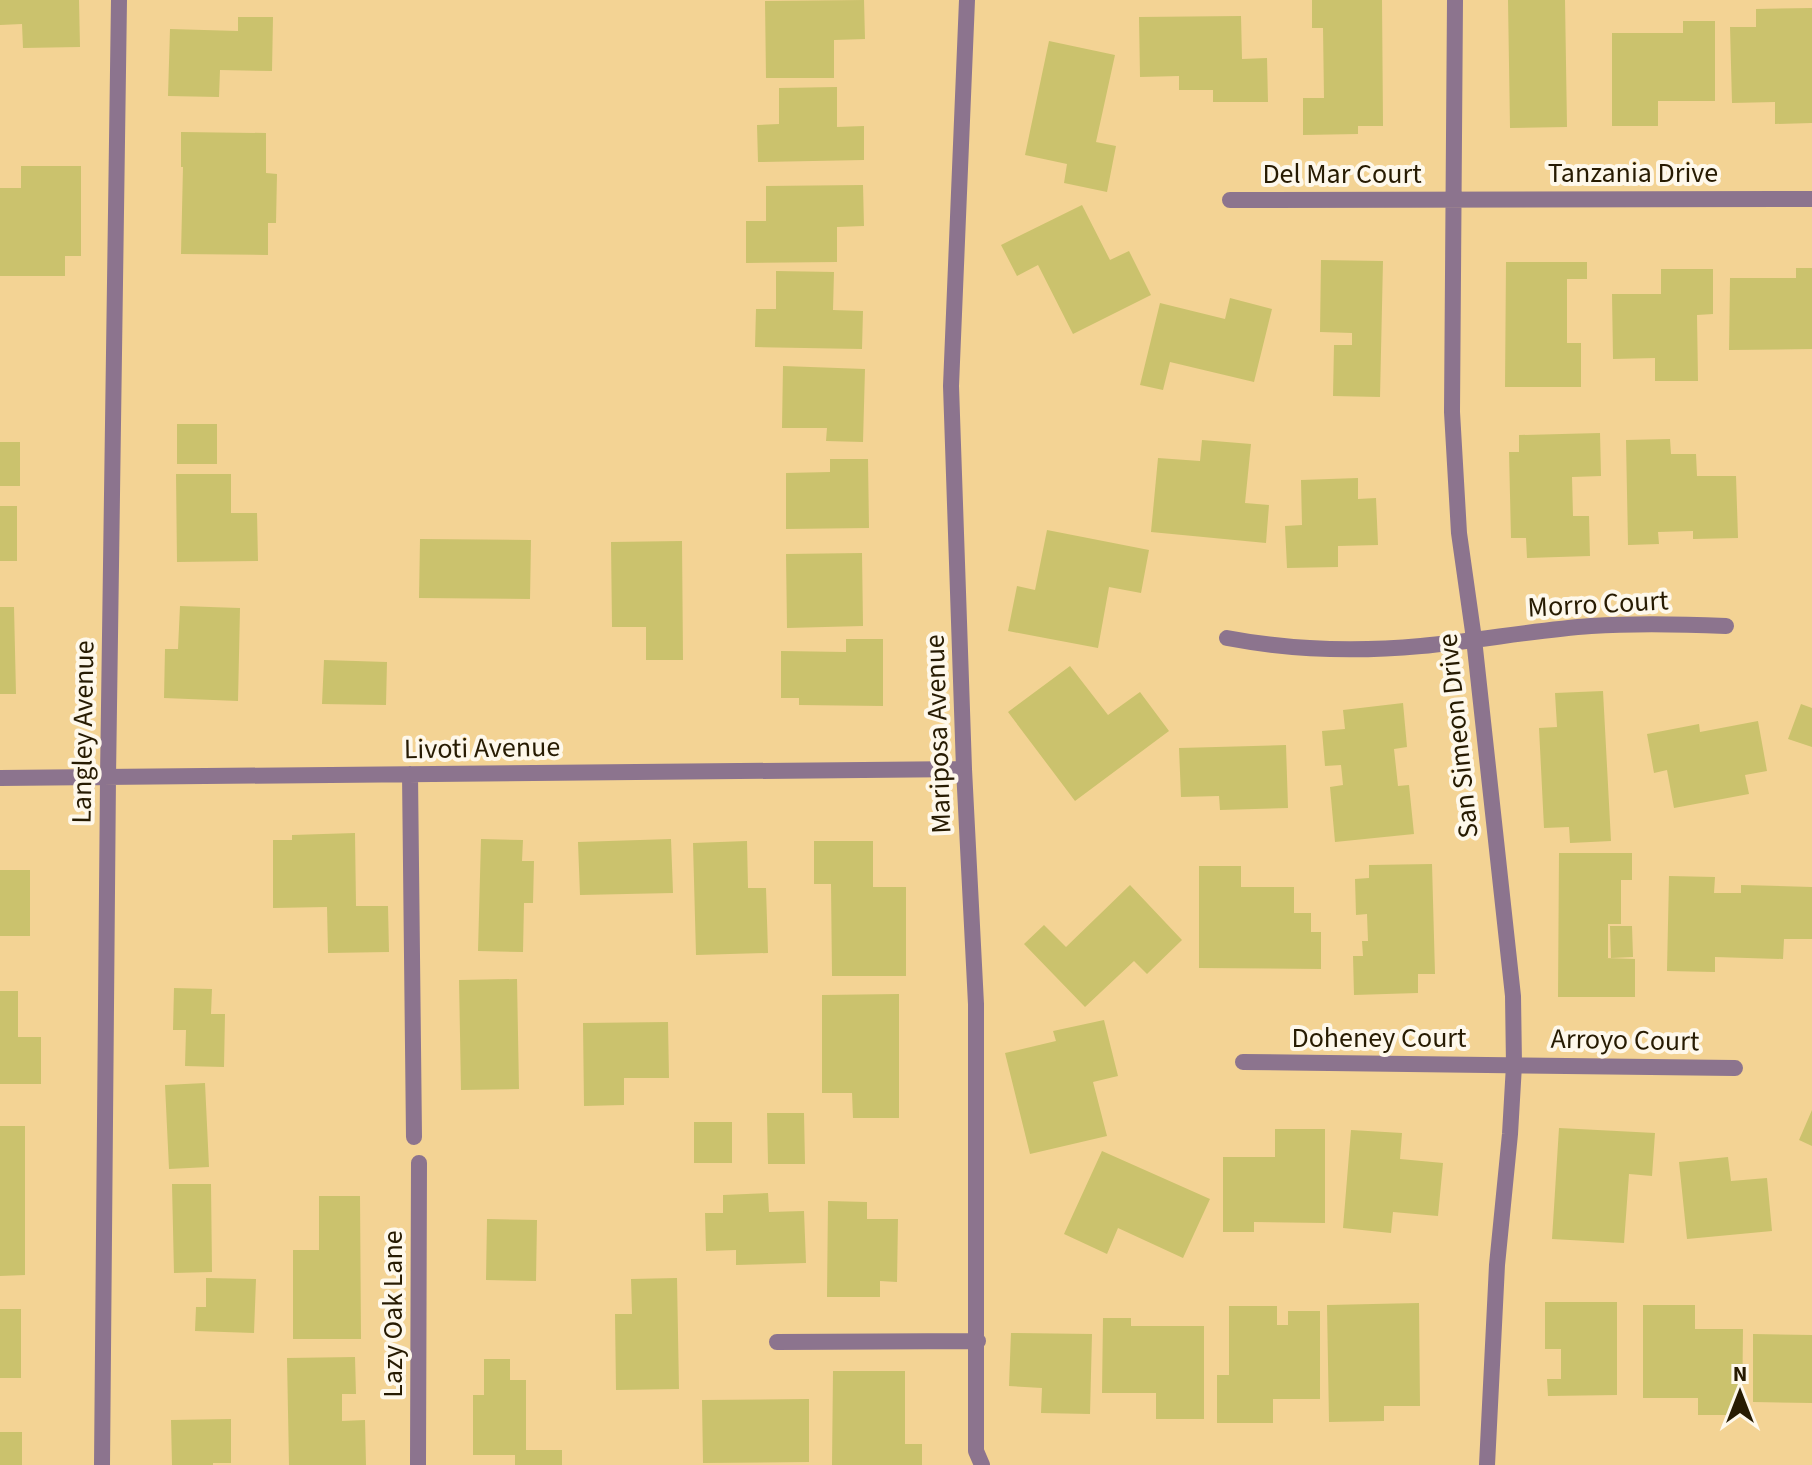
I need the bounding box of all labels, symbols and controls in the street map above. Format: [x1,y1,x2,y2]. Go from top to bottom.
street label: Tanzania Drive [1548,153,1718,193]
street label: Del Mar Court [1262,154,1422,194]
street label: Morro Court [1527,580,1670,628]
street label: San Simeon Drive [1427,632,1489,840]
street label: Mariposa Avenue [915,634,961,834]
street label: Langley Avenue [61,640,105,824]
street label: Livoti Avenue [403,727,561,769]
street label: Doheney Court [1291,1018,1467,1058]
street label: Arroyo Court [1550,1019,1700,1061]
street label: Lazy Oak Lane [373,1230,413,1398]
north arrow [1700,1353,1780,1433]
text: N [1733,1358,1747,1390]

